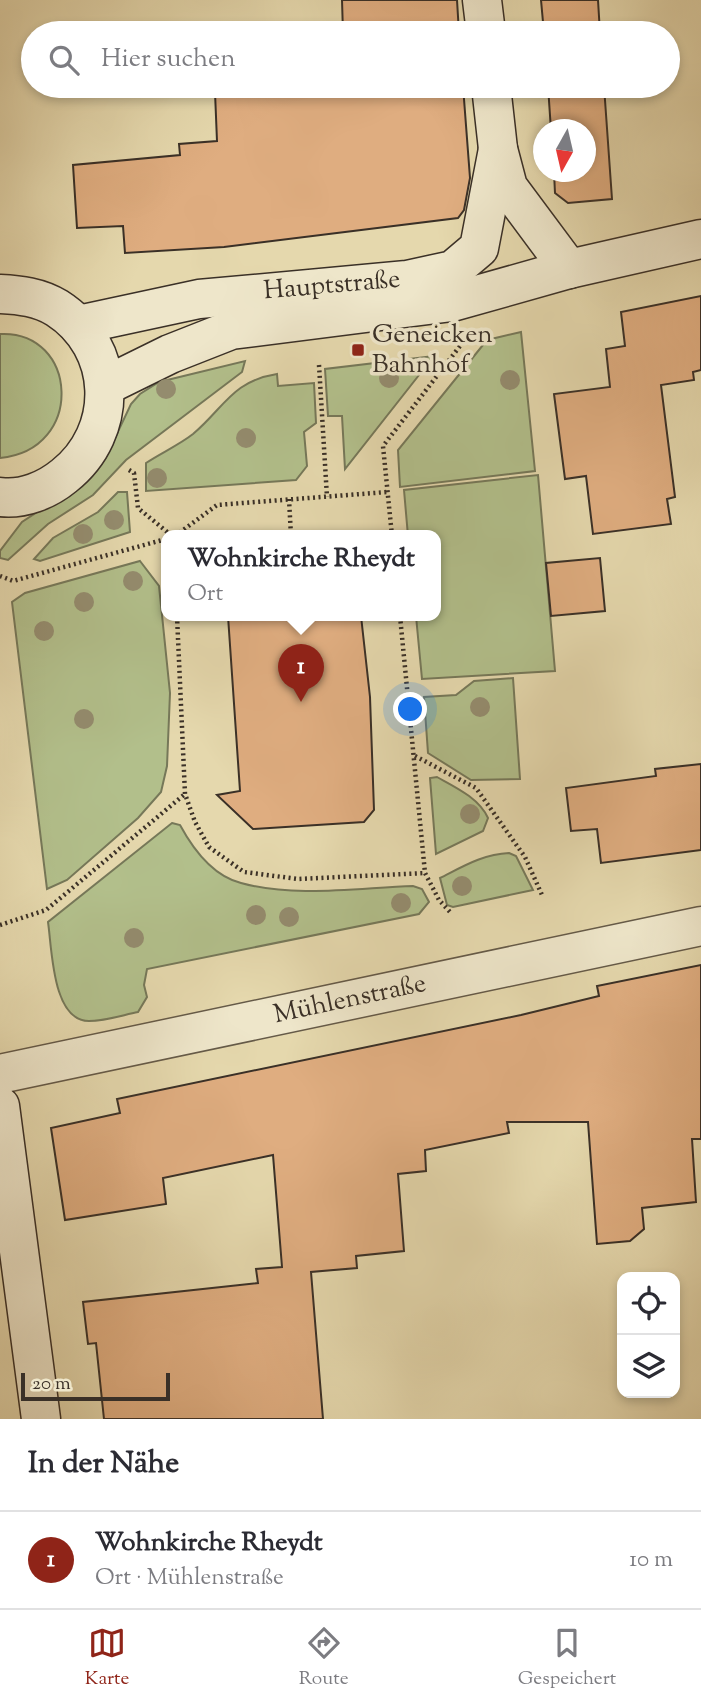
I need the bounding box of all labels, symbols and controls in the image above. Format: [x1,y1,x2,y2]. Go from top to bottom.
search box [21,21,680,98]
icon: search [45,41,83,79]
text: Hier suchen [101,41,236,78]
north arrow [533,119,596,182]
street label: Hauptstraße [262,262,402,310]
place label: Geneicken Bahnhof [372,317,493,384]
marker: Geneicken Bahnhof [350,342,366,358]
popup [161,530,441,621]
text: Wohnkirche Rheydt [187,541,415,578]
text: Ort [187,578,223,611]
pin: 1 [278,644,324,702]
your location [393,692,427,726]
street label: Mühlenstraße [270,966,430,1034]
map controls [617,1272,680,1398]
button: locate [617,1272,680,1335]
button: layers [617,1335,680,1398]
scale bar [21,1370,170,1402]
text: 20 m [32,1371,71,1398]
text: In der Nähe [28,1443,179,1486]
text: Wohnkirche Rheydt [95,1525,323,1562]
text: 1 [47,1544,55,1577]
text: 10 m [629,1544,673,1577]
text: Ort · Mühlenstraße [95,1562,284,1595]
tab: Karte [85,1624,129,1693]
tab: Route [299,1624,349,1693]
tab: Gespeichert [518,1624,616,1693]

